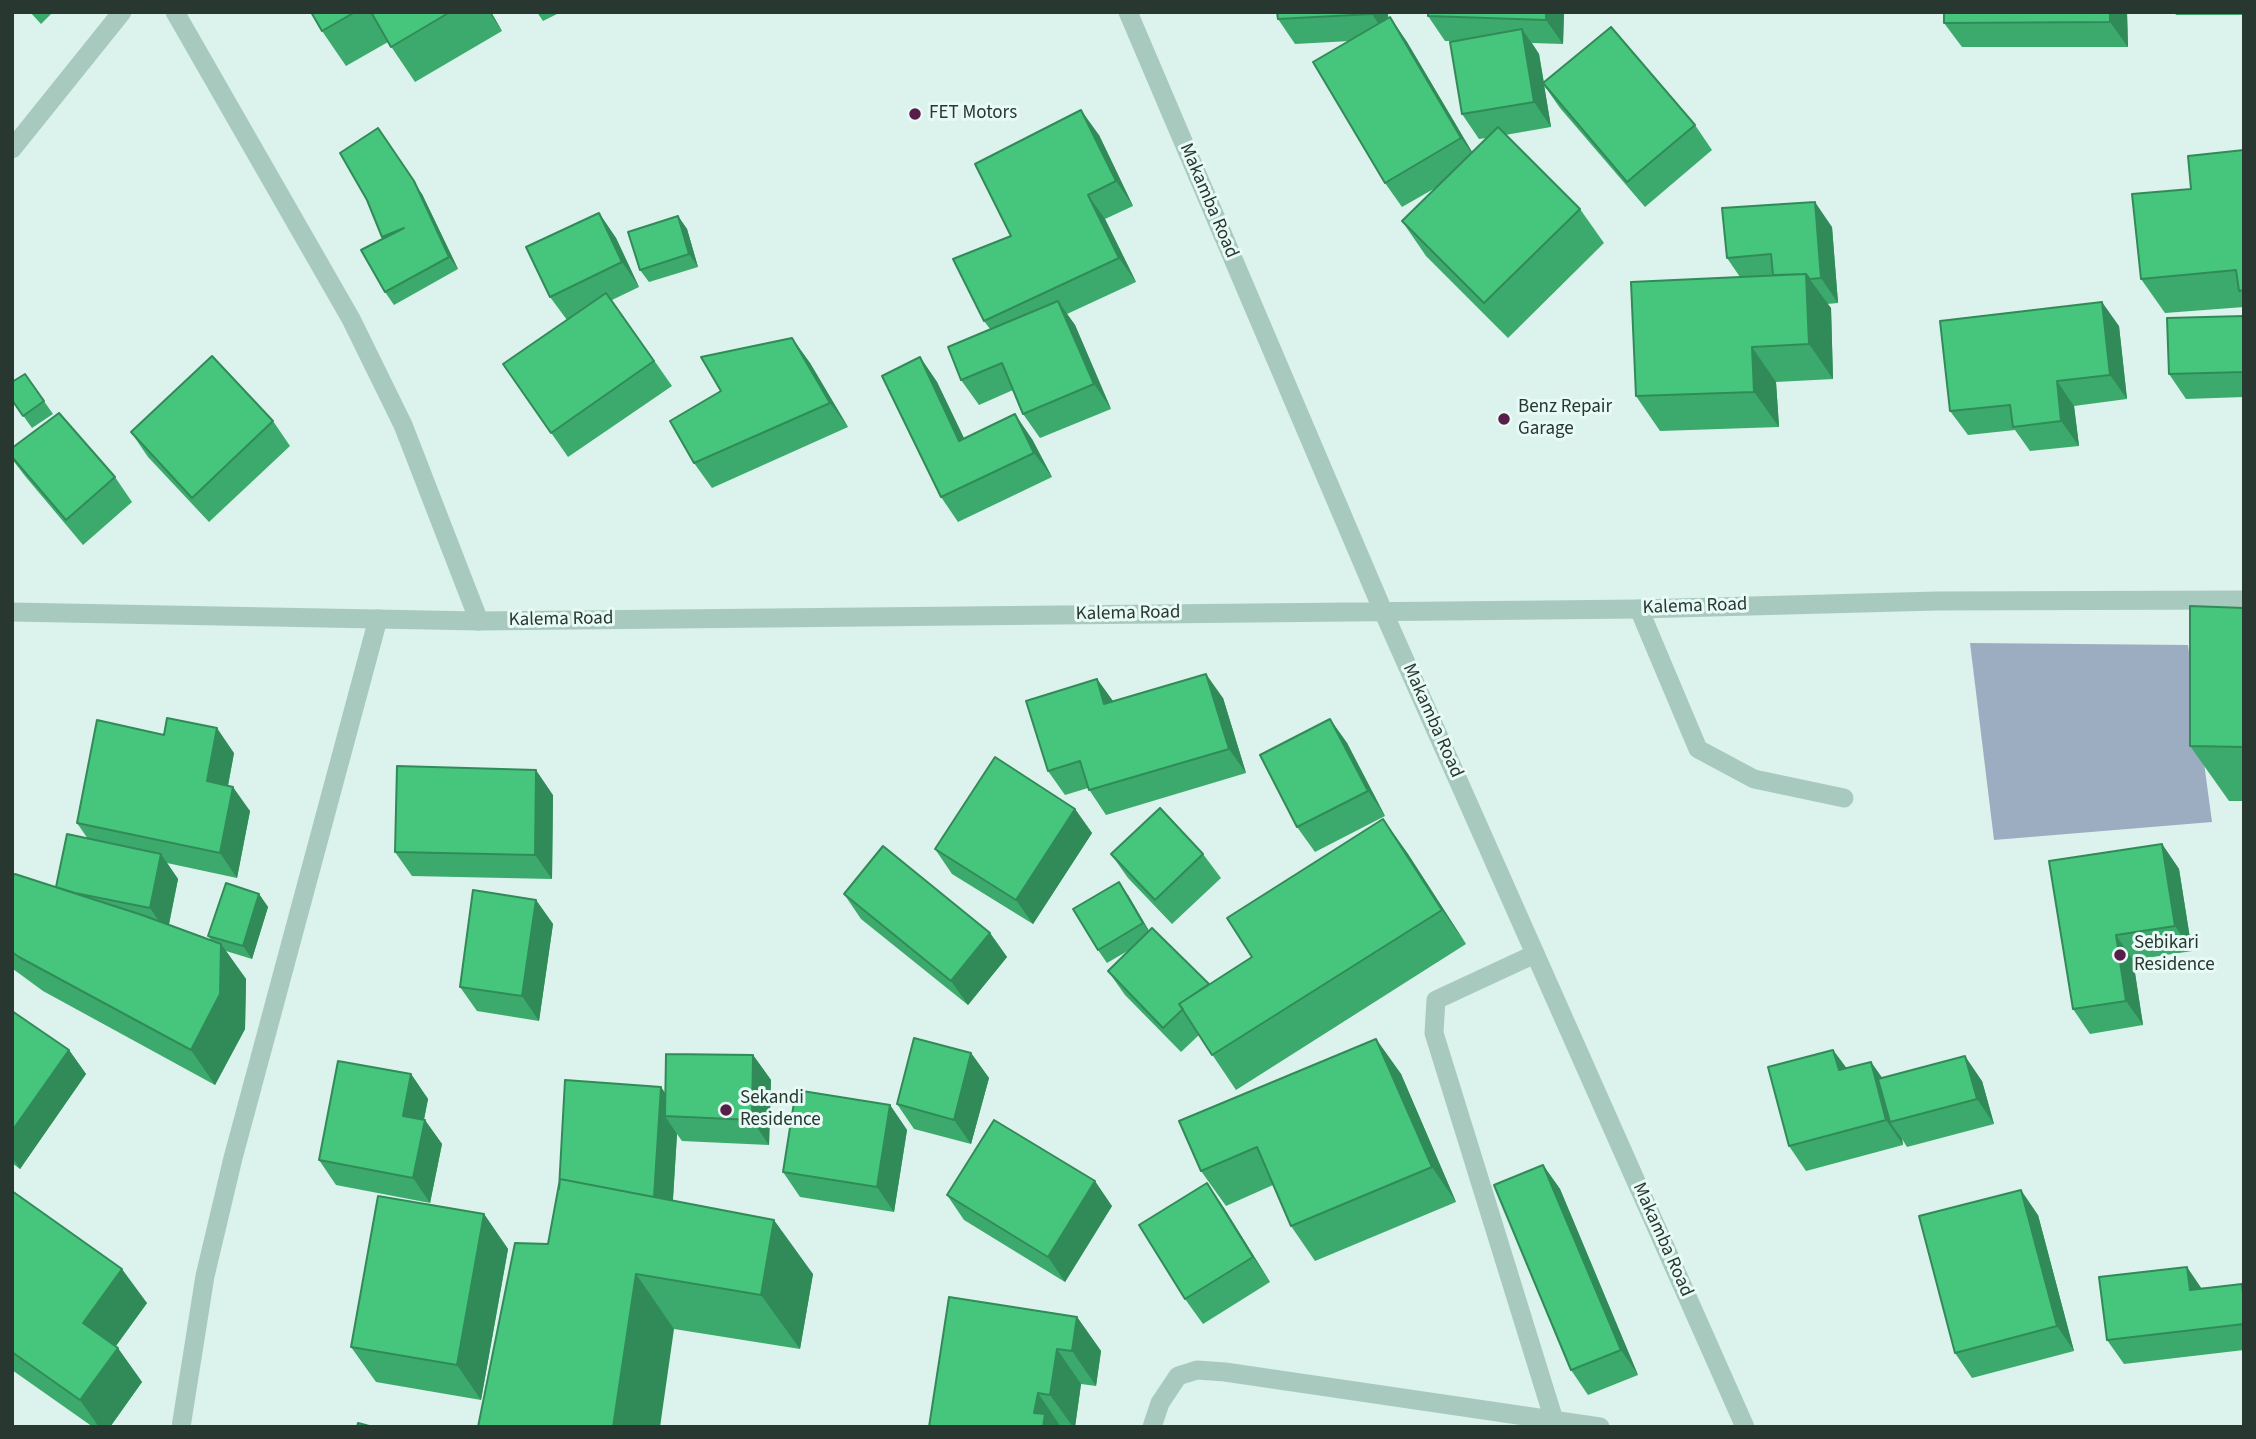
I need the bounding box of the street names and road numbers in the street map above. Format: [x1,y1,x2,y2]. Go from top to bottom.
street label: Makamba Road [1174,140,1242,262]
street label: Kalema Road [1642,594,1748,620]
street label: Kalema Road [1075,602,1181,626]
street label: Kalema Road [508,608,614,632]
street label: Makamba Road [1397,660,1467,782]
street label: Makamba Road [1627,1179,1697,1301]

